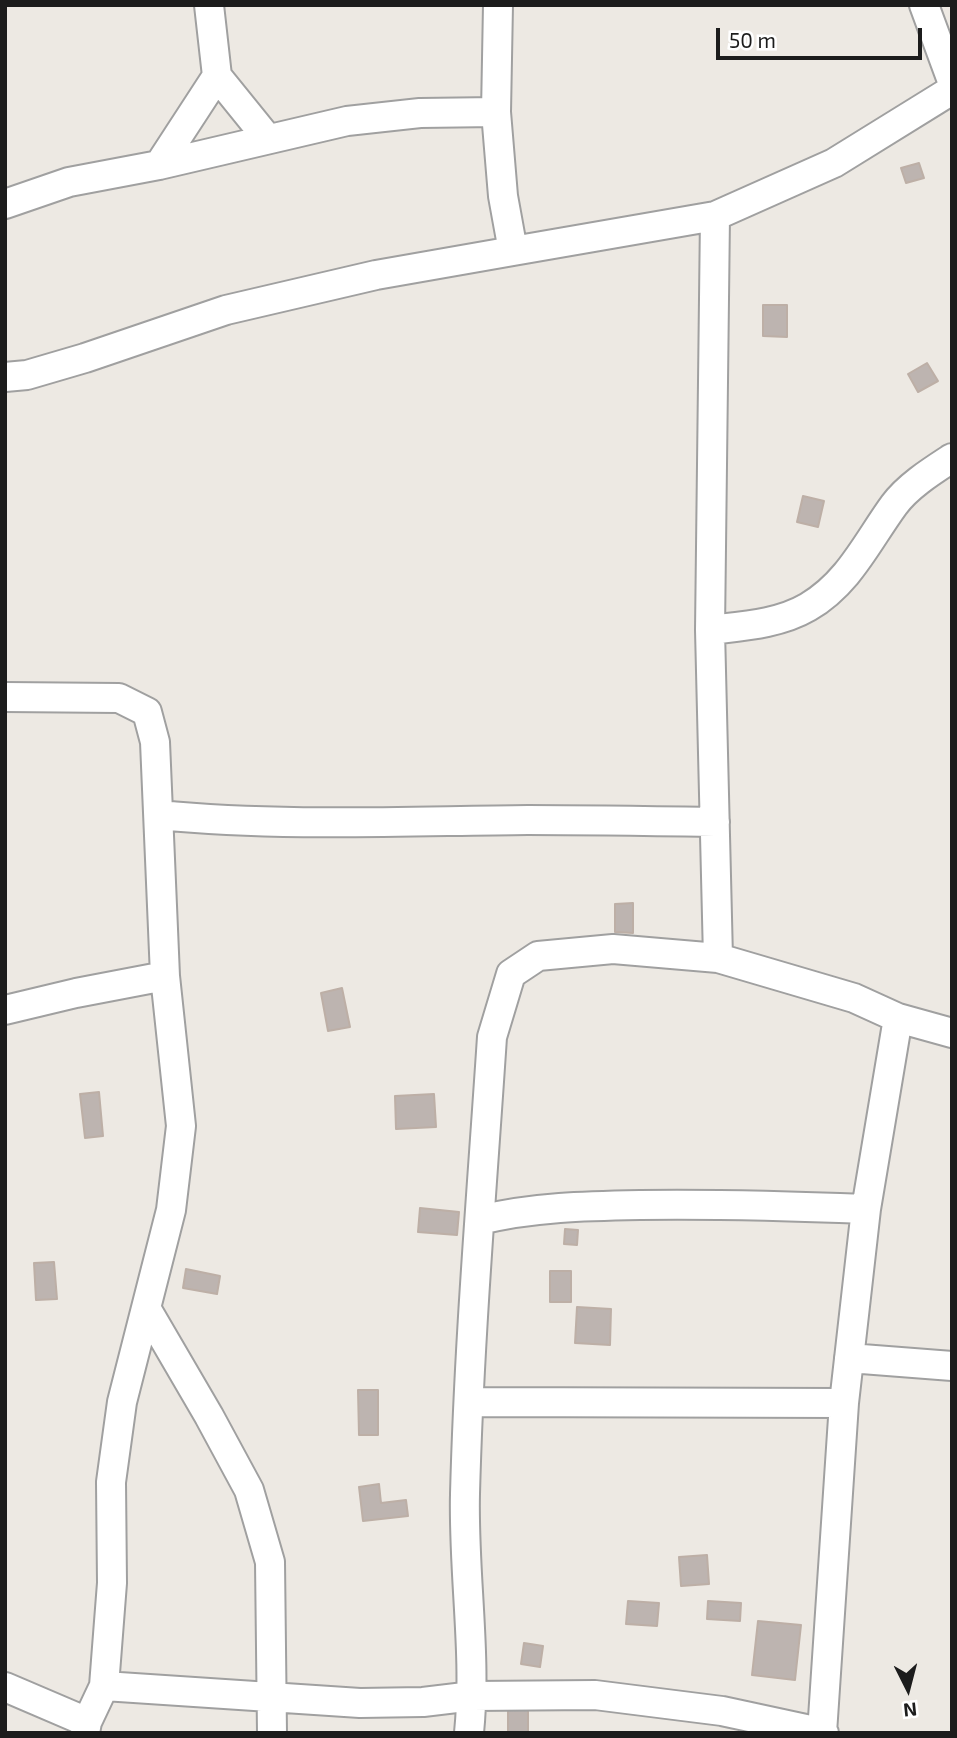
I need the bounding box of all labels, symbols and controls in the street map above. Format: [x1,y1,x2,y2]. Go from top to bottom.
scale bar [719,14,926,58]
text: 50 m [729,27,776,52]
north arrow [873,1654,943,1724]
text: N [902,1698,918,1723]

